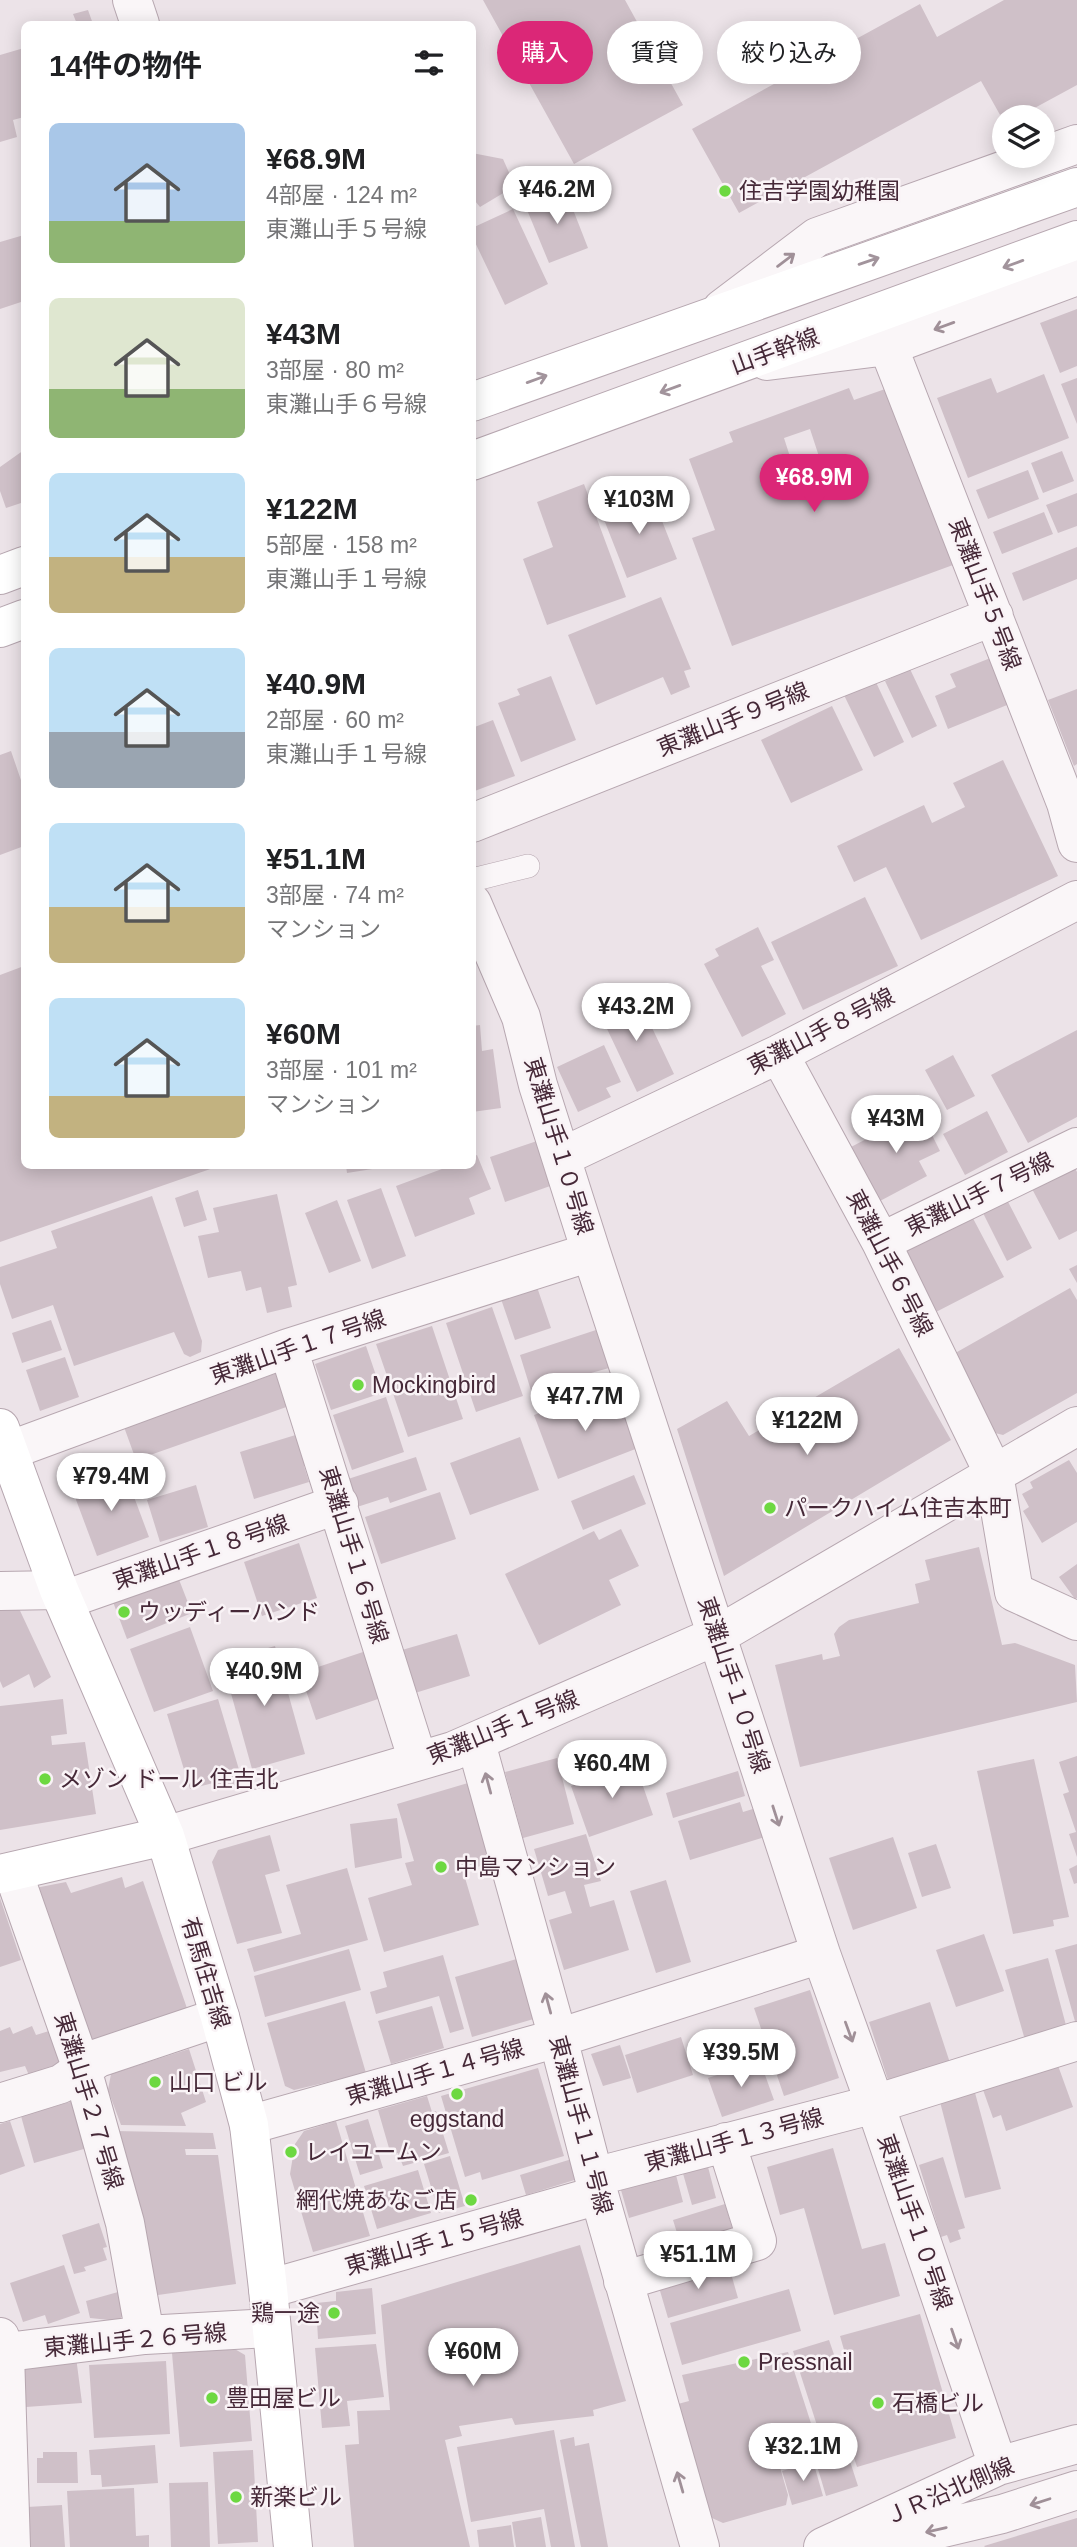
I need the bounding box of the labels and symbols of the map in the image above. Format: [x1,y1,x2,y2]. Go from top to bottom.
pin: ¥46.2M [500,166,614,226]
place label: 住吉学園幼稚園 [739,178,900,204]
marker: 住吉学園幼稚園 [717,183,733,199]
one-way arrow [776,253,795,268]
one-way arrow [857,254,879,266]
one-way arrow [1002,258,1024,271]
one-way arrow [934,320,956,333]
street label: 山手幹線 [727,323,823,379]
one-way arrow [525,372,547,384]
one-way arrow [660,384,682,396]
pin: ¥68.9M [757,454,871,514]
pin: ¥103M [590,476,688,536]
street label: 東灘山手５号線 [944,514,1026,674]
street label: 東灘山手９号線 [653,677,813,761]
street label: 東灘山手８号線 [743,983,899,1079]
pin: ¥43.2M [579,984,693,1043]
street label: 東灘山手１０号線 [520,1054,598,1238]
pin: ¥43M [855,1096,937,1155]
street label: 東灘山手７号線 [901,1147,1057,1241]
street label: 東灘山手６号線 [842,1185,938,1341]
street label: 東灘山手１７号線 [207,1305,389,1389]
place label: Mockingbird [372,1372,496,1398]
pin: ¥47.7M [528,1374,642,1433]
marker: Mockingbird [350,1377,366,1393]
pin: ¥122M [758,1398,856,1457]
pin: ¥79.4M [54,1454,168,1513]
street label: 東灘山手１６号線 [315,1463,393,1647]
place label: パークハイム住吉本町 [784,1495,1012,1521]
marker: パークハイム住吉本町 [762,1500,778,1516]
street label: 東灘山手１８号線 [110,1510,292,1594]
street label: 東灘山手１０号線 [693,1593,775,1777]
place label: ウッディーハンド [138,1599,320,1625]
marker: ウッディーハンド [116,1604,132,1620]
pin: ¥40.9M [207,1648,321,1708]
street label: 東灘山手１号線 [423,1685,583,1769]
pin: ¥60.4M [555,1741,669,1800]
place label: メゾン ドール 住吉北 [59,1766,279,1792]
marker: メゾン ドール 住吉北 [37,1771,53,1787]
one-way arrow [480,1772,493,1794]
one-way arrow [771,1805,784,1827]
place label: 中島マンション [455,1854,616,1880]
marker: 中島マンション [433,1859,449,1875]
street label: 有馬住吉線 [177,1914,235,2032]
one-way arrow [541,1992,554,2014]
street label: 東灘山手２７号線 [50,2009,128,2193]
one-way arrow [844,2020,856,2042]
pin: ¥39.5M [684,2030,798,2089]
street label: 東灘山手１１号線 [545,2033,617,2217]
street label: 東灘山手１４号線 [343,2034,527,2110]
place label: 山口 ビル [169,2069,267,2095]
marker: 山口 ビル [147,2074,163,2090]
marker: eggstand [449,2086,465,2102]
street label: 東灘山手１３号線 [642,2104,826,2176]
place label: eggstand [410,2106,504,2132]
street label: 東灘山手１０号線 [873,2131,957,2313]
place label: レイユームン [305,2139,442,2165]
marker: レイユームン [283,2144,299,2160]
place label: 網代焼あなご店 [296,2187,457,2213]
marker: 網代焼あなご店 [463,2192,479,2208]
street label: 東灘山手１５号線 [342,2204,526,2280]
pin: ¥51.1M [641,2232,755,2291]
place label: 鶏一途 [251,2300,320,2326]
marker: 鶏一途 [326,2305,342,2321]
street label: 東灘山手２６号線 [42,2319,228,2361]
pin: ¥60M [432,2328,514,2388]
one-way arrow [950,2328,962,2350]
place label: Pressnail [758,2349,853,2375]
marker: Pressnail [736,2354,752,2370]
place label: 豊田屋ビル [226,2385,341,2411]
marker: 豊田屋ビル [204,2390,220,2406]
place label: 石橋ビル [892,2390,984,2416]
marker: 石橋ビル [870,2395,886,2411]
pin: ¥32.1M [746,2424,860,2483]
street label: ＪＲ沿北側線 [880,2452,1018,2530]
one-way arrow [672,2471,685,2493]
place label: 新楽ビル [250,2484,342,2510]
marker: 新楽ビル [228,2489,244,2505]
one-way arrow [1029,2497,1051,2510]
one-way arrow [925,2523,948,2537]

